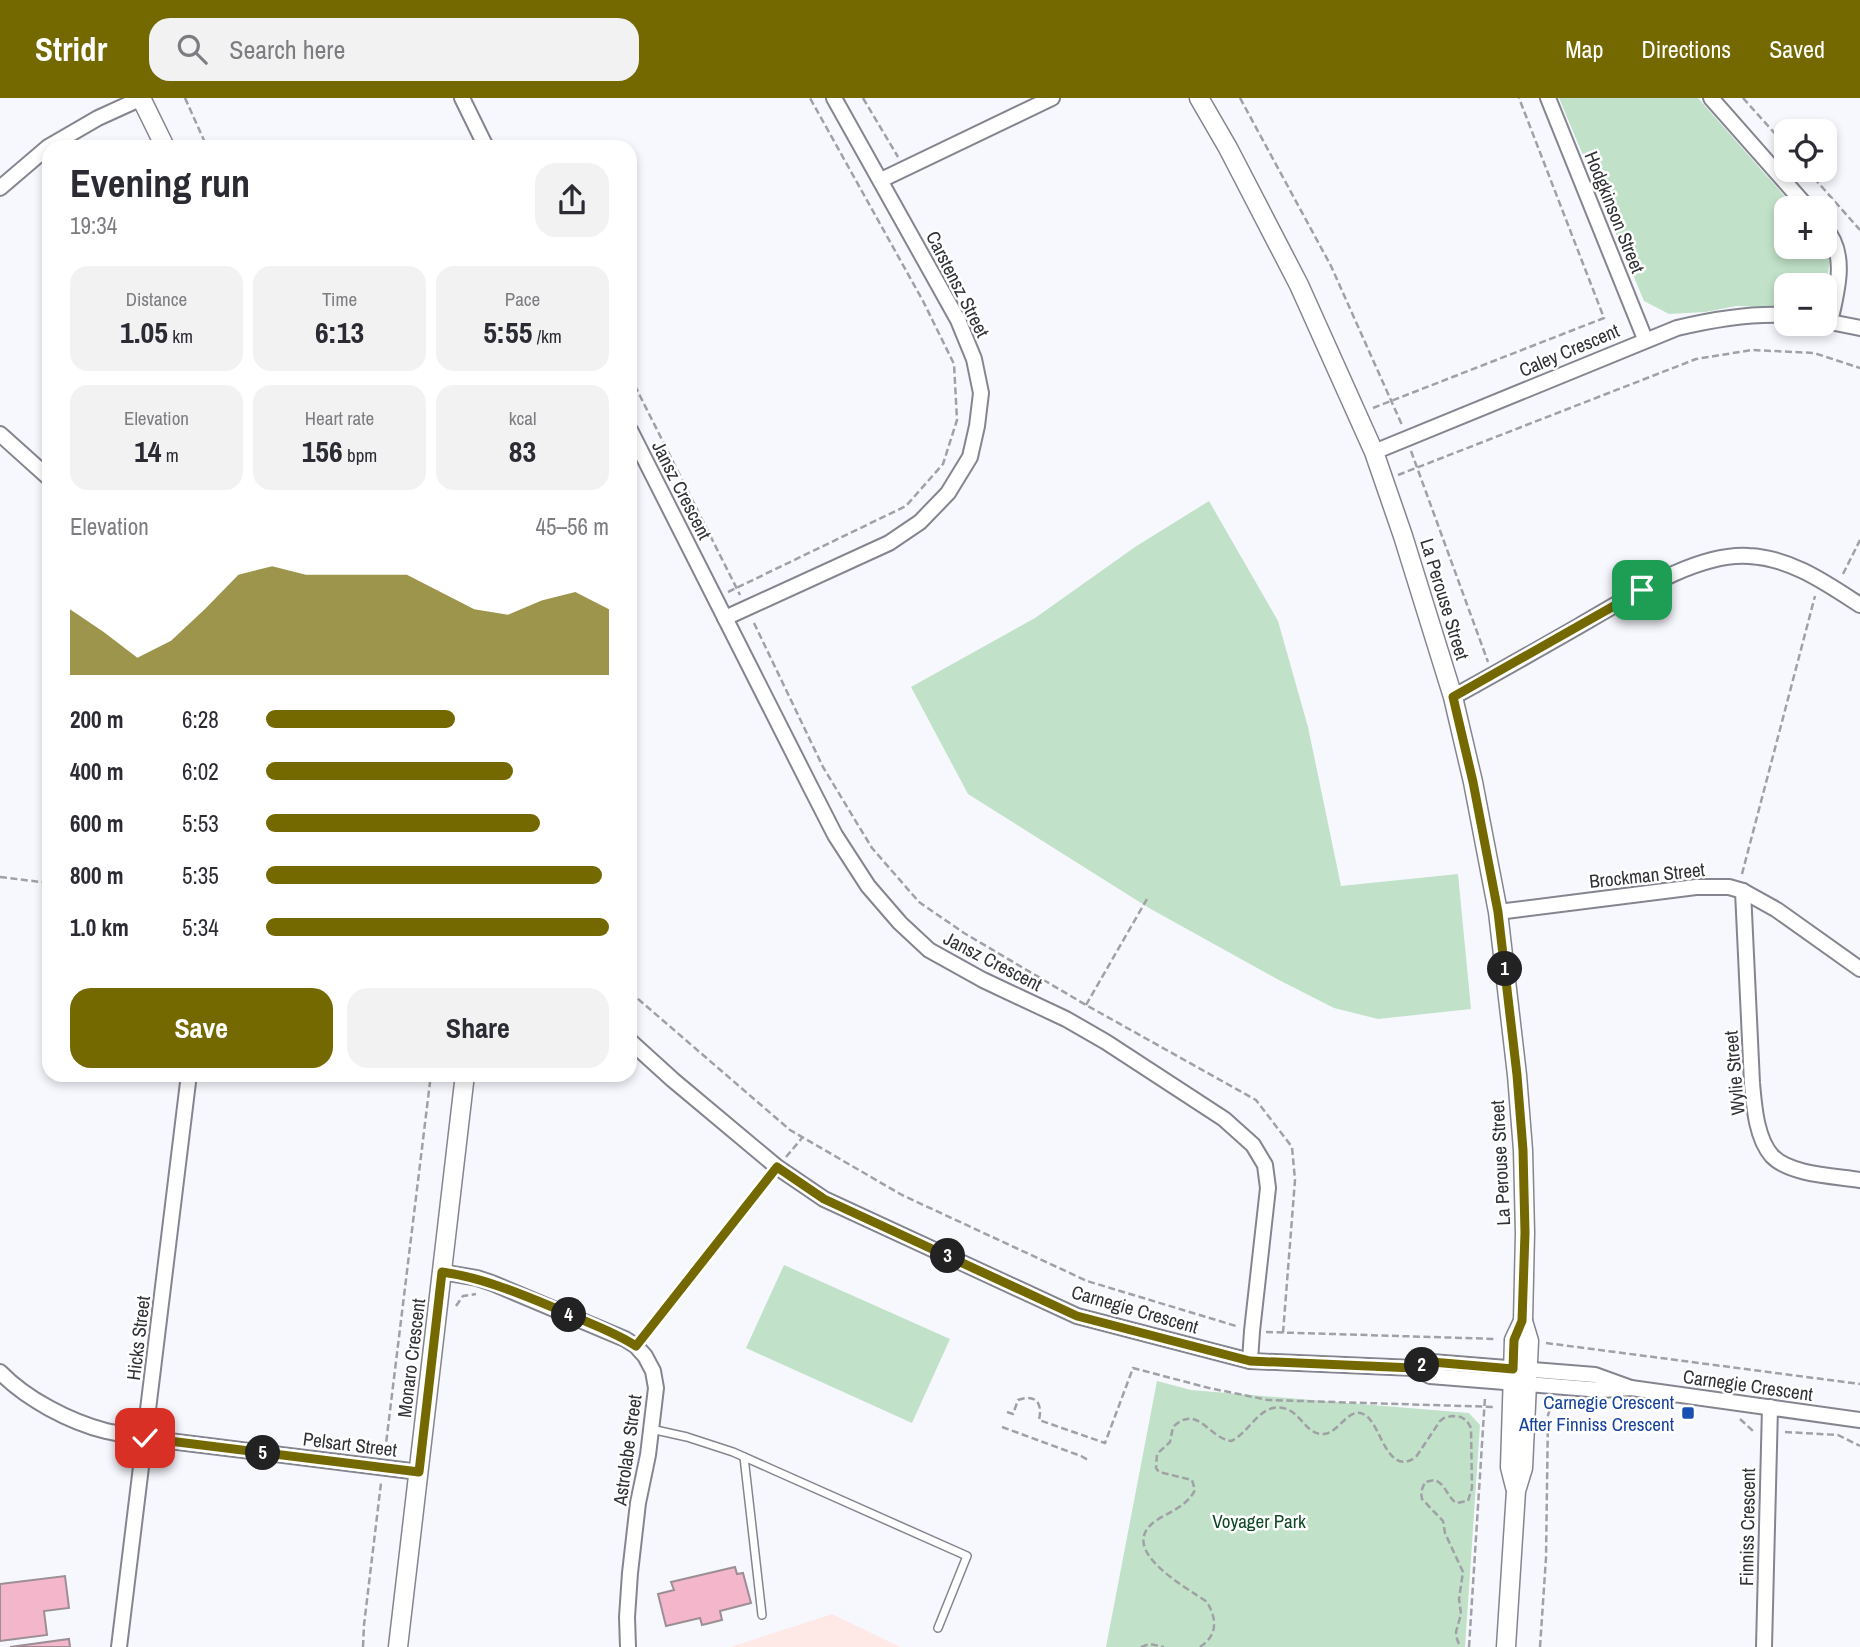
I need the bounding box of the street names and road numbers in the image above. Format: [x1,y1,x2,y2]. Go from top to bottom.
street label: Hodgkinson Street [1579,147,1651,277]
street label: Carstensz Street [920,226,996,342]
street label: Caley Crescent [1515,317,1624,383]
street label: Jansz Crescent [646,436,718,544]
street label: La Perouse Street [1414,535,1476,663]
street label: Brockman Street [1588,856,1707,894]
street label: Jansz Crescent [939,925,1047,997]
street label: Wylie Street [1717,1029,1751,1116]
street label: La Perouse Street [1484,1099,1516,1226]
street label: Carnegie Crescent [1069,1278,1202,1340]
street label: Hicks Street [120,1294,156,1382]
street label: Monaro Crescent [391,1296,431,1419]
street label: Carnegie Crescent [1681,1363,1815,1407]
street label: Astrolabe Street [606,1392,648,1508]
street label: Pelsart Street [302,1425,399,1463]
street label: Finniss Crescent [1733,1467,1761,1586]

